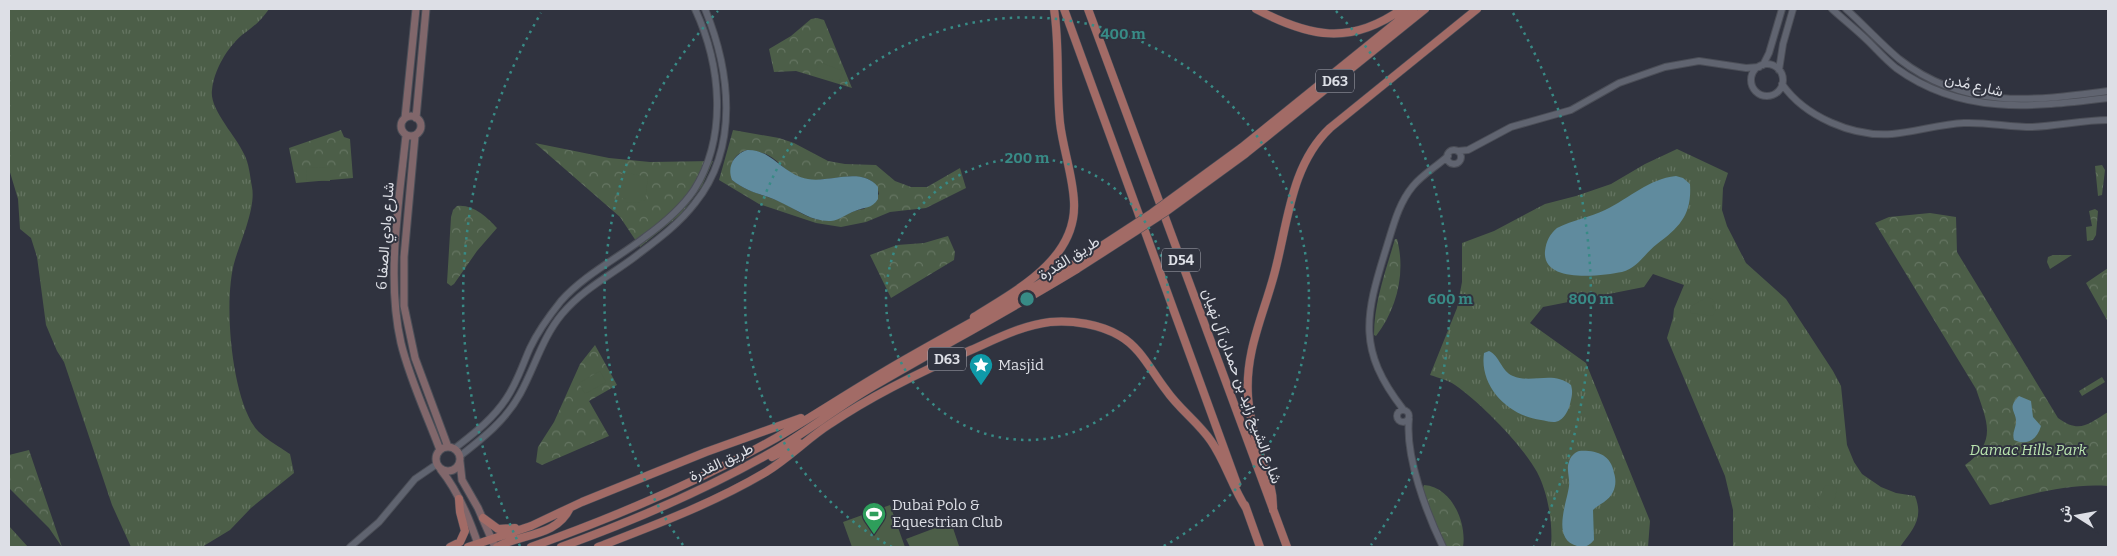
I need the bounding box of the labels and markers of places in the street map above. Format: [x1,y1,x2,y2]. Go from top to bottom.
centre of rings [1018,290,1036,308]
place icon: Masjid [968,352,994,386]
place label: Masjid [998,356,1044,374]
place label: Dubai Polo & Equestrian Club [892,496,1003,531]
sports icon: Dubai Polo & Equestrian Club [861,501,887,535]

